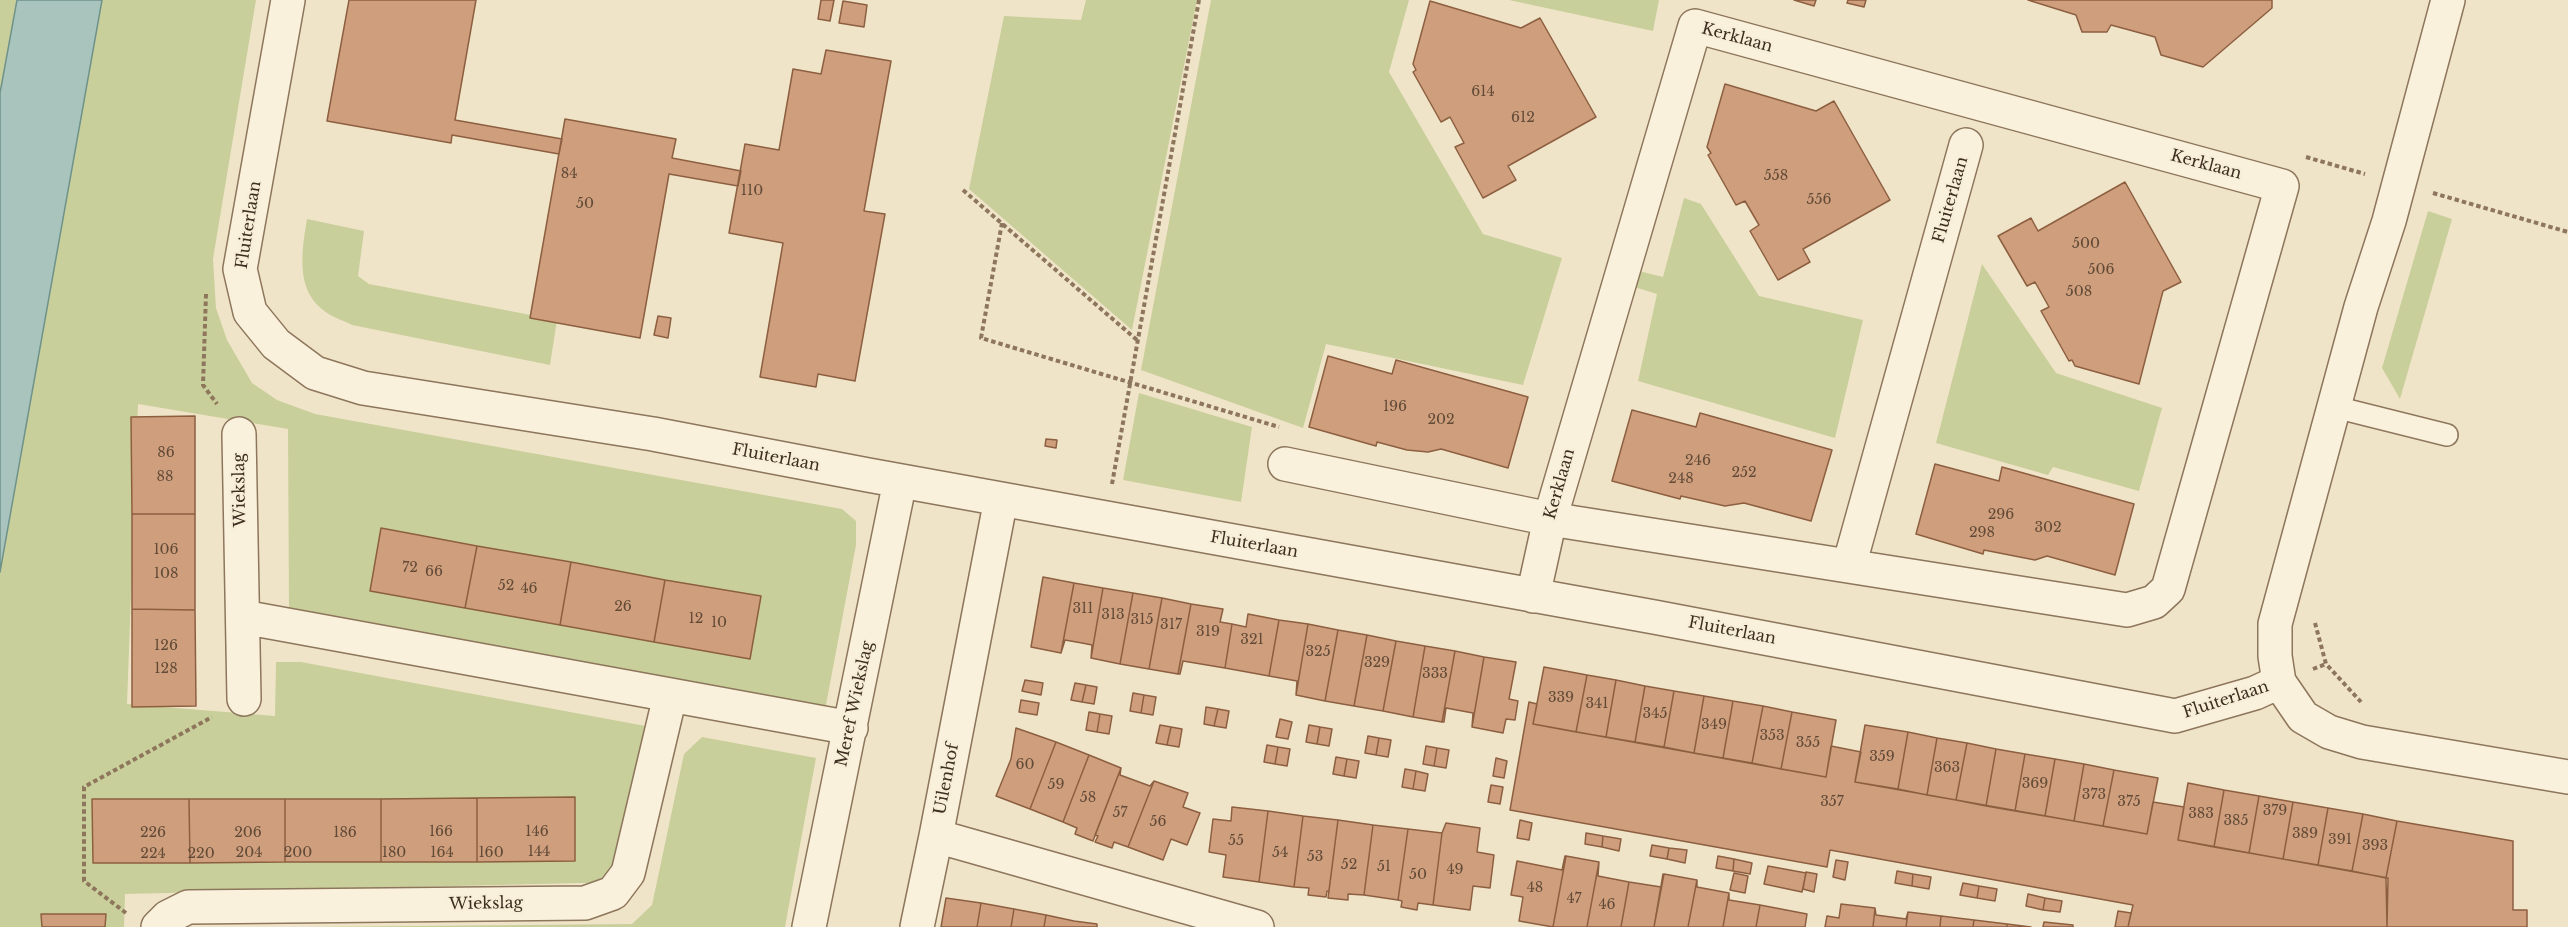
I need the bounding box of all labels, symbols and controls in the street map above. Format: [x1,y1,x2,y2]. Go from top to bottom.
street label: Kerklaan [1699,19,1775,57]
house number: 614 [1471,84,1495,100]
house number: 612 [1511,110,1535,126]
street label: Kerklaan [2168,146,2244,184]
street label: Fluiterlaan [1930,155,1972,245]
house number: 84 [561,166,577,182]
house number: 558 [1764,168,1788,184]
street label: Fluiterlaan [233,180,265,270]
house number: 110 [741,183,763,199]
house number: 556 [1807,192,1831,208]
house number: 50 [576,196,594,212]
house number: 500 [2072,236,2100,252]
house number: 506 [2088,262,2114,278]
house number: 508 [2066,284,2092,300]
house number: 196 [1383,399,1407,415]
house number: 202 [1427,412,1455,428]
street label: Fluiterlaan [731,440,821,476]
house number: 86 [157,445,175,461]
street label: Kerklaan [1541,446,1579,522]
street label: Wiekslag [230,453,250,527]
house number: 246 [1685,453,1711,469]
house number: 252 [1731,465,1757,481]
house number: 88 [157,469,173,485]
house number: 248 [1668,471,1694,487]
house number: 296 [1988,507,2014,523]
house number: 302 [2034,520,2062,536]
house number: 298 [1969,525,1995,541]
street label: Fluiterlaan [1209,528,1299,562]
house number: 106 [153,542,179,558]
house number: 72 [402,560,418,576]
house number: 66 [425,564,443,580]
house number: 108 [154,566,178,582]
house number: 52 [498,578,514,594]
house number: 46 [520,581,538,597]
house number: 26 [614,599,632,615]
house number: 311 [1072,601,1094,617]
house number: 313 [1101,607,1125,623]
house number: 12 [689,611,703,627]
house number: 315 [1131,612,1153,628]
street label: Fluiterlaan [1687,613,1777,649]
house number: 10 [711,615,727,631]
house number: 317 [1160,617,1182,633]
house number: 319 [1196,624,1220,640]
house number: 321 [1240,632,1264,648]
house number: 126 [154,638,178,654]
street label: Meref Wiekslag [832,639,878,769]
house number: 325 [1305,644,1331,660]
house number: 329 [1364,655,1390,671]
house number: 128 [154,661,178,677]
house number: 333 [1422,666,1448,682]
street label: Fluiterlaan [2181,677,2271,723]
house number: 339 [1548,690,1574,706]
house number: 341 [1585,696,1609,712]
house number: 345 [1643,706,1667,722]
house number: 349 [1701,717,1727,733]
house number: 353 [1759,728,1785,744]
house number: 355 [1796,735,1820,751]
street label: Uilenhof [931,742,963,816]
house number: 359 [1869,749,1895,765]
house number: 60 [1016,757,1034,773]
house number: 363 [1934,760,1960,776]
house number: 369 [2022,776,2048,792]
house number: 59 [1048,777,1064,793]
house number: 373 [2082,787,2106,803]
house number: 58 [1080,790,1096,806]
house number: 357 [1820,794,1844,810]
house number: 375 [2117,794,2141,810]
house number: 379 [2263,803,2287,819]
house number: 57 [1113,805,1127,821]
house number: 383 [2188,806,2214,822]
house number: 385 [2223,813,2249,829]
house number: 56 [1150,814,1166,830]
house number: 166 [429,824,453,840]
house number: 146 [525,824,549,840]
house number: 226 [140,825,166,841]
house number: 206 [234,825,262,841]
house number: 186 [333,825,357,841]
house number: 389 [2292,826,2318,842]
house number: 391 [2328,832,2352,848]
house number: 55 [1228,833,1244,849]
house number: 393 [2362,838,2388,854]
house number: 144 [528,844,550,860]
house number: 204 [236,845,262,861]
house number: 200 [284,845,312,861]
house number: 180 [382,845,406,861]
house number: 164 [430,845,454,861]
house number: 160 [478,845,504,861]
house number: 54 [1272,845,1288,861]
house number: 224 [140,846,166,862]
house number: 220 [187,846,215,862]
house number: 53 [1307,849,1323,865]
house number: 52 [1341,857,1357,873]
house number: 51 [1377,859,1391,875]
house number: 49 [1446,862,1464,878]
house number: 50 [1409,867,1427,883]
house number: 48 [1527,880,1543,896]
house number: 47 [1566,891,1582,907]
street label: Wiekslag [449,894,523,914]
house number: 46 [1598,897,1616,913]

